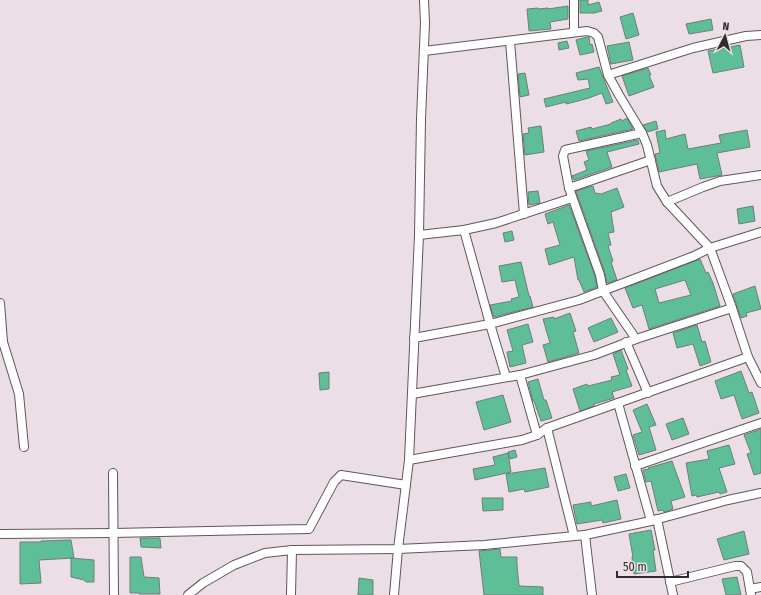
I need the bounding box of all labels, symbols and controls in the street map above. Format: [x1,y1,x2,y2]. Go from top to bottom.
north arrow [705,16,745,56]
text: N [722,20,730,33]
scale bar [617,553,688,579]
text: 50 m [623,560,647,574]

